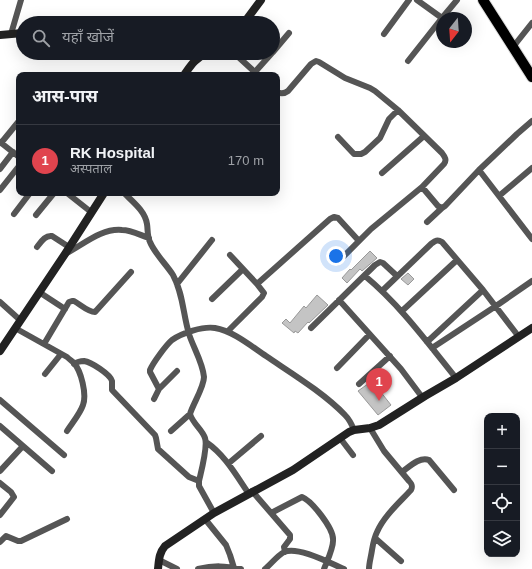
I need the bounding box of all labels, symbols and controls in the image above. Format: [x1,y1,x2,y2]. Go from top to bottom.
north arrow [436,12,472,48]
search box [16,16,280,60]
icon: search [30,27,52,49]
text: यहाँ खोजें [62,28,114,45]
text: आस-पास [32,87,98,106]
text: RK Hospital [70,144,155,161]
text: 1 [41,153,49,168]
text: 170 m [228,153,264,168]
text: अस्पताल [70,161,112,176]
your location [326,246,346,266]
pin: 1 [366,368,392,401]
map controls [484,413,520,557]
button: + [484,413,520,449]
button: − [484,449,520,485]
button: locate [484,485,520,521]
button: layers [484,521,520,557]

